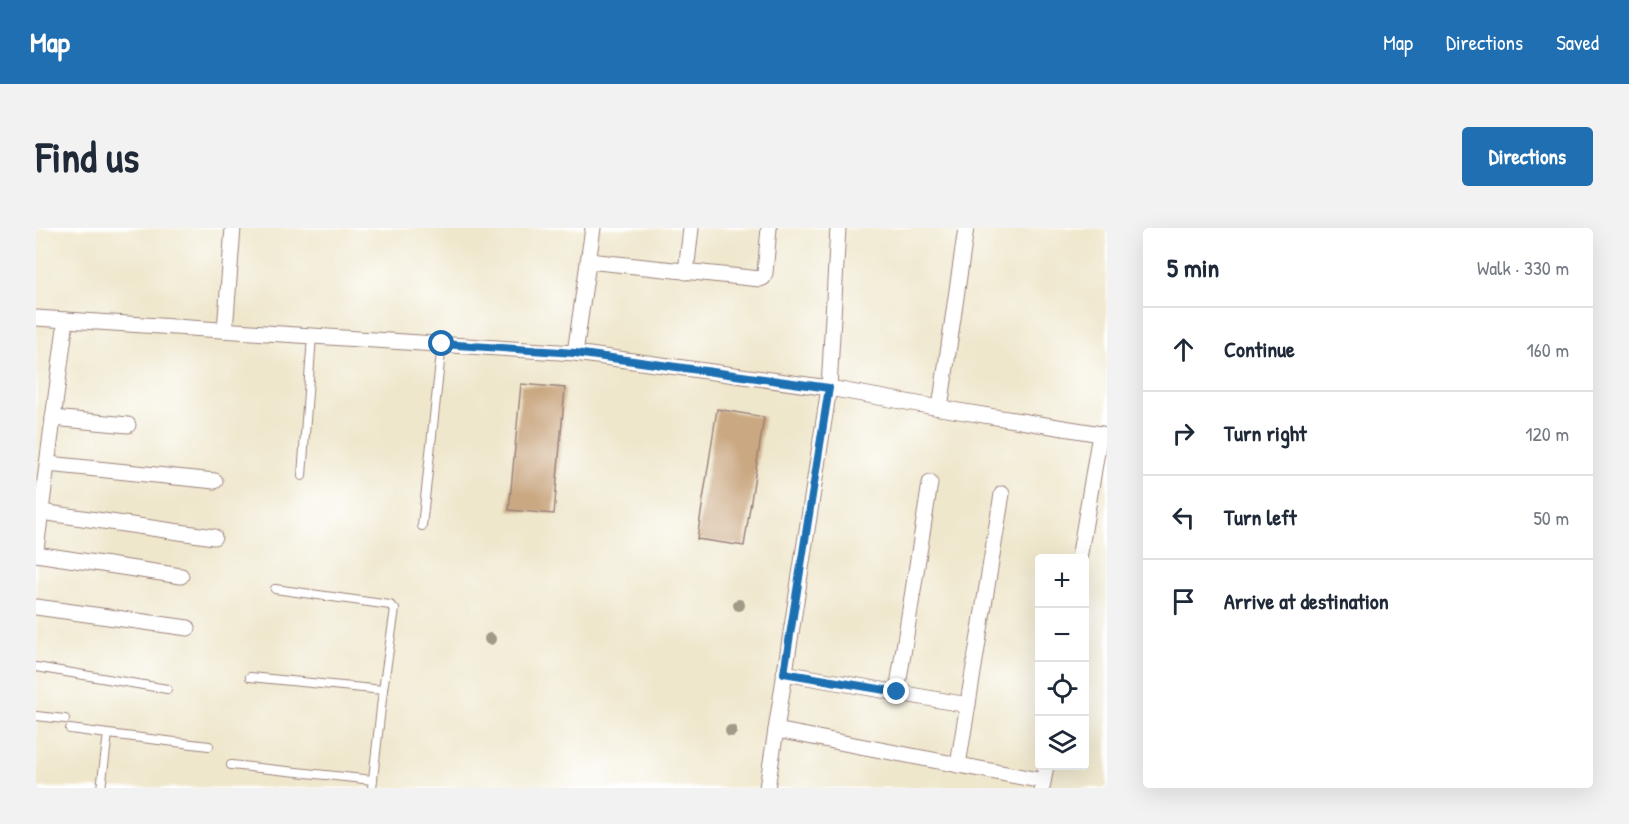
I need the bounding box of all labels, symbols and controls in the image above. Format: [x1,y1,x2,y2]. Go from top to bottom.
text: Map [30,23,70,61]
text: Map [1383,28,1413,57]
text: Directions [1446,28,1523,57]
text: Saved [1556,28,1599,57]
button: Directions [1462,127,1593,186]
text: Find us [36,128,139,185]
text: 5 min [1167,250,1219,285]
text: Walk · 330 m [1477,254,1569,281]
route start [428,330,454,356]
icon: ahead [1167,333,1200,366]
text: Continue [1224,334,1295,364]
text: 160 m [1527,336,1569,363]
icon: right [1167,417,1200,450]
text: Turn right [1224,418,1307,448]
text: 120 m [1525,420,1569,447]
icon: left [1167,501,1200,534]
text: Turn left [1224,502,1297,532]
text: 50 m [1533,504,1569,531]
map controls [1035,554,1089,770]
button: + [1035,554,1089,608]
icon: arrive [1167,585,1200,618]
text: Arrive at destination [1224,586,1389,616]
button: − [1035,608,1089,662]
button: locate [1035,662,1089,716]
route end [883,678,909,704]
button: layers [1035,716,1089,770]

